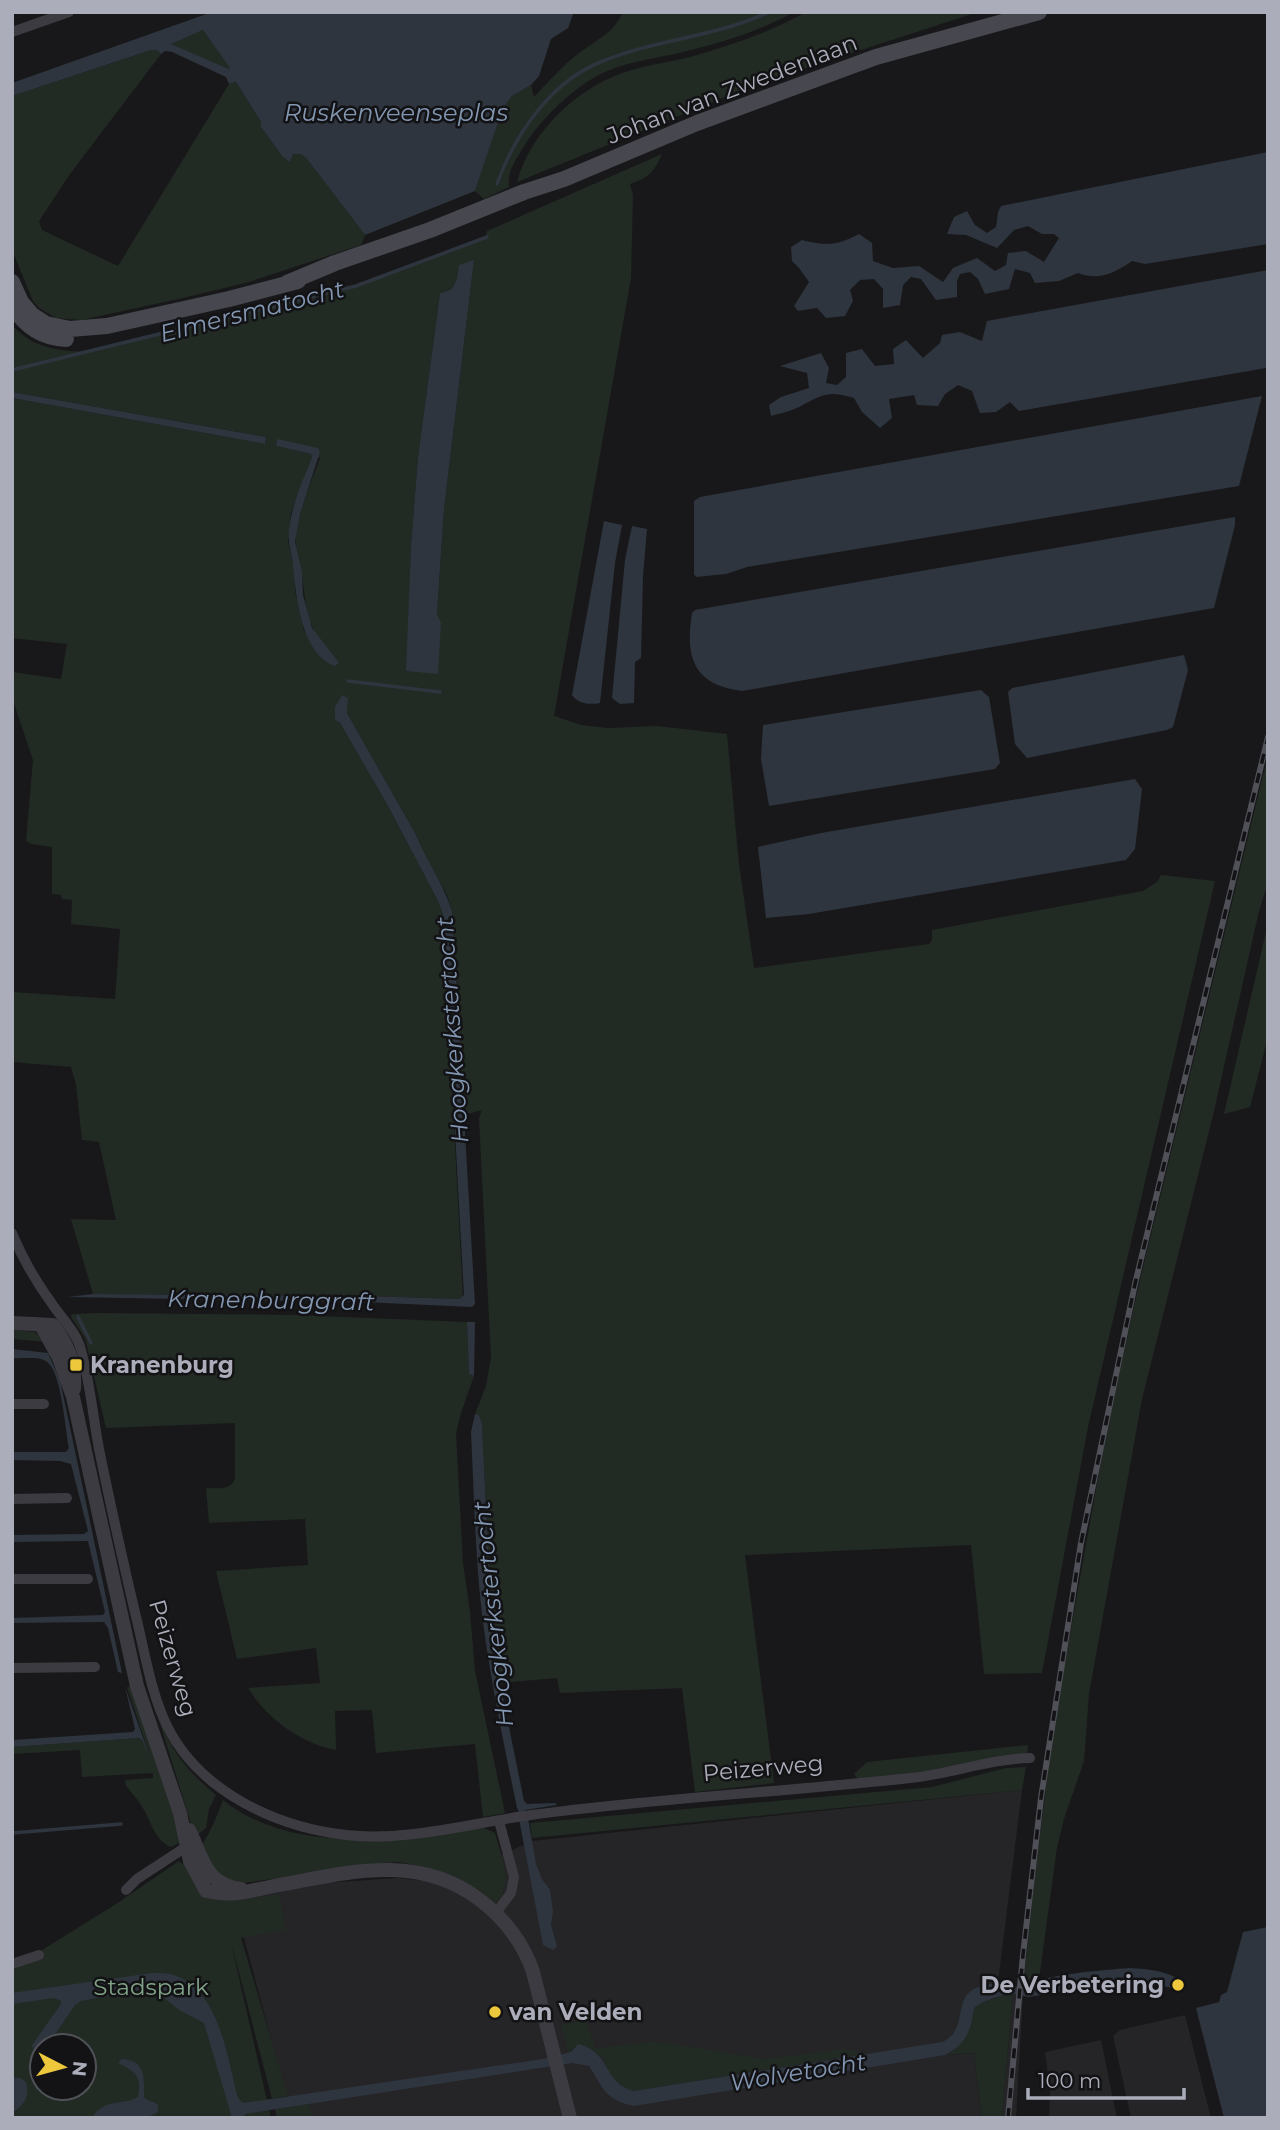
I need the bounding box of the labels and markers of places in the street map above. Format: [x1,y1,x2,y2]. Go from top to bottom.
place label: Kranenburg [90,1351,234,1379]
marker: Kranenburg [68,1357,84,1373]
place label: De Verbetering [980,1971,1164,1999]
marker: De Verbetering [1170,1977,1186,1993]
place label: van Velden [508,1998,643,2026]
marker: van Velden [487,2004,503,2020]

